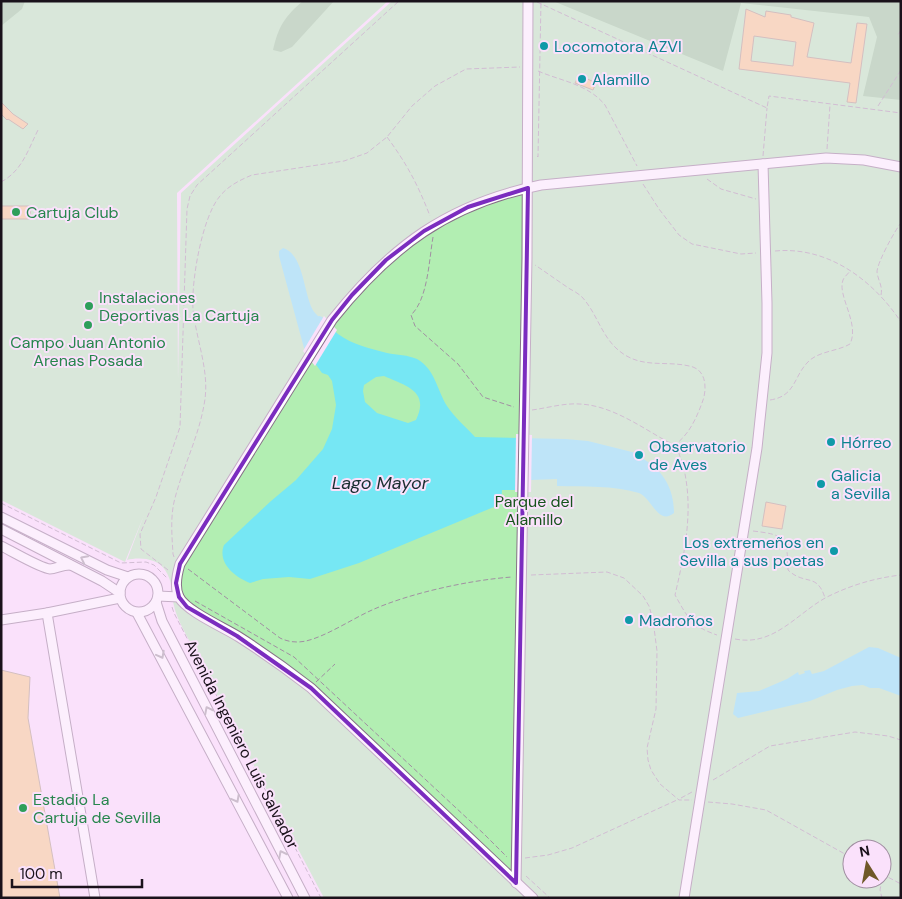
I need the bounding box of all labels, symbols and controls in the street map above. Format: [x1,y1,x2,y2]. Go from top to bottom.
place label: Locomotora AZVI [554,36,682,57]
marker: Locomotora AZVI [538,40,550,52]
place label: Alamillo [592,69,650,90]
marker: Alamillo [576,73,588,85]
place label: Cartuja Club [26,202,119,223]
marker: Cartuja Club [10,206,22,218]
place label: Instalaciones Deportivas La Cartuja [99,287,259,326]
marker: Instalaciones Deportivas La Cartuja [83,300,95,312]
marker: Campo Juan Antonio Arenas Posada [82,319,94,331]
place label: Campo Juan Antonio Arenas Posada [10,332,166,371]
place label: Hórreo [841,432,892,453]
place label: Observatorio de Aves [649,436,746,475]
marker: Hórreo [825,436,837,448]
marker: Observatorio de Aves [633,449,645,461]
place label: Galicia a Sevilla [831,465,890,504]
water label: Lago Mayor [332,471,430,495]
marker: Galicia a Sevilla [815,478,827,490]
park label: Parque del Alamillo [495,491,573,530]
place label: Los extremeños en Sevilla a sus poetas [680,532,824,571]
marker: Los extremeños en Sevilla a sus poetas [828,545,840,557]
one-way arrow [80,555,89,565]
place label: Madroños [639,610,713,631]
marker: Madroños [623,614,635,626]
street label: Avenida Ingeniero Luis Salvador [179,636,304,853]
one-way arrow [155,650,165,659]
one-way arrow [204,706,214,715]
place label: Estadio La Cartuja de Sevilla [33,789,161,828]
one-way arrow [230,794,240,803]
marker: Estadio La Cartuja de Sevilla [17,802,29,814]
north arrow [842,839,892,889]
text: N [858,841,871,861]
one-way arrow [278,851,288,860]
scale bar [12,856,142,888]
text: 100 m [20,864,63,884]

